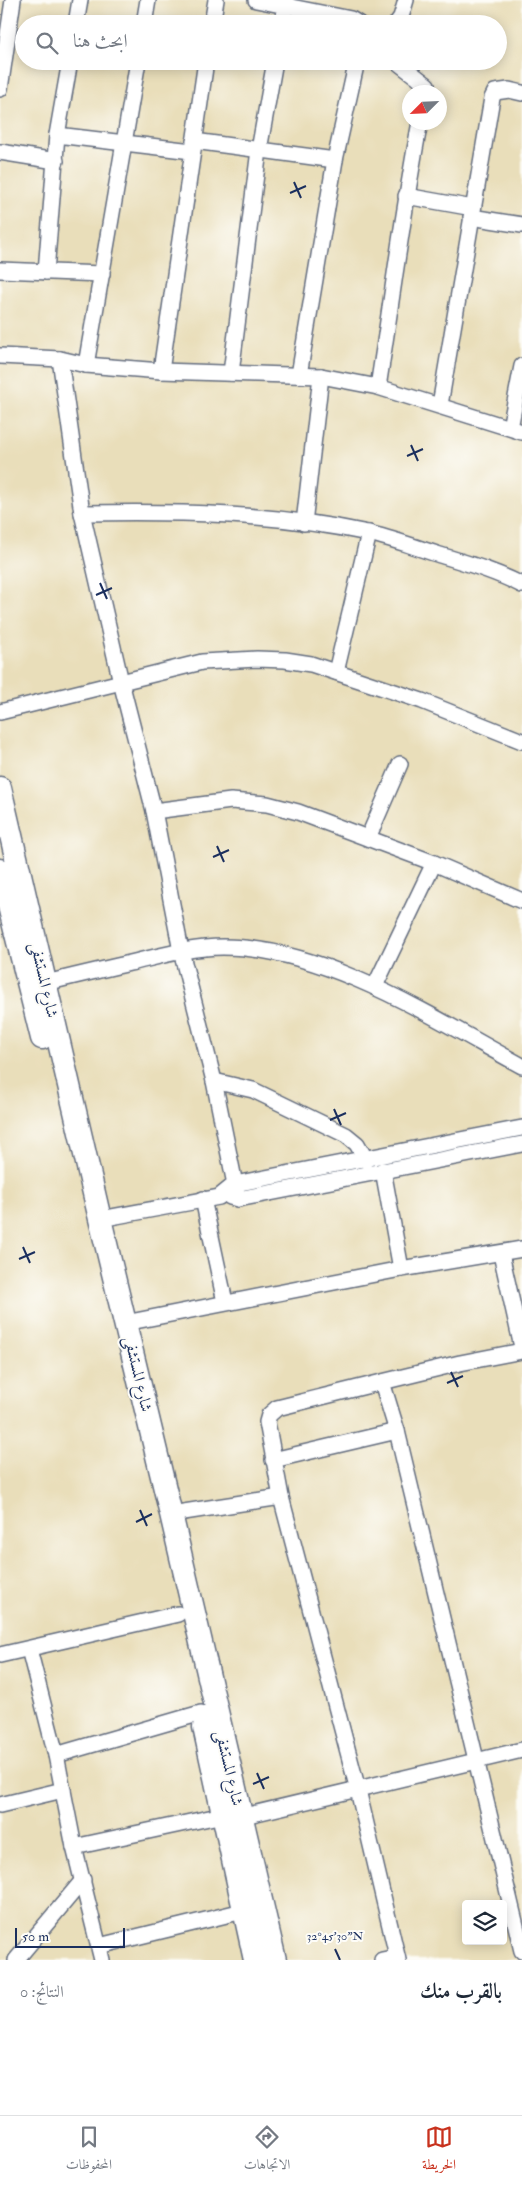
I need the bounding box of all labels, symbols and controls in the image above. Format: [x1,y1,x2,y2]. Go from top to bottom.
search box [15,15,507,70]
icon: search [33,29,61,57]
text: ابحث هنا [73,29,128,53]
north arrow [402,85,447,130]
street label: شارع المستشفى [23,940,62,1020]
street label: شارع المستشفى [117,1334,156,1414]
street label: شارع المستشفى [208,1728,247,1808]
map controls [462,1900,507,1945]
button: layers [462,1900,507,1945]
scale bar [15,1925,125,1948]
text: 50 m [22,1928,49,1945]
text: 32°45'30"N [307,1929,363,1944]
text: بالقرب منك [420,1978,502,2005]
text: النتائج: 0 [20,1982,64,2002]
tab: المحفوظات [66,2123,112,2178]
tab: الاتجاهات [244,2123,290,2178]
tab: الخريطة [422,2123,456,2178]

